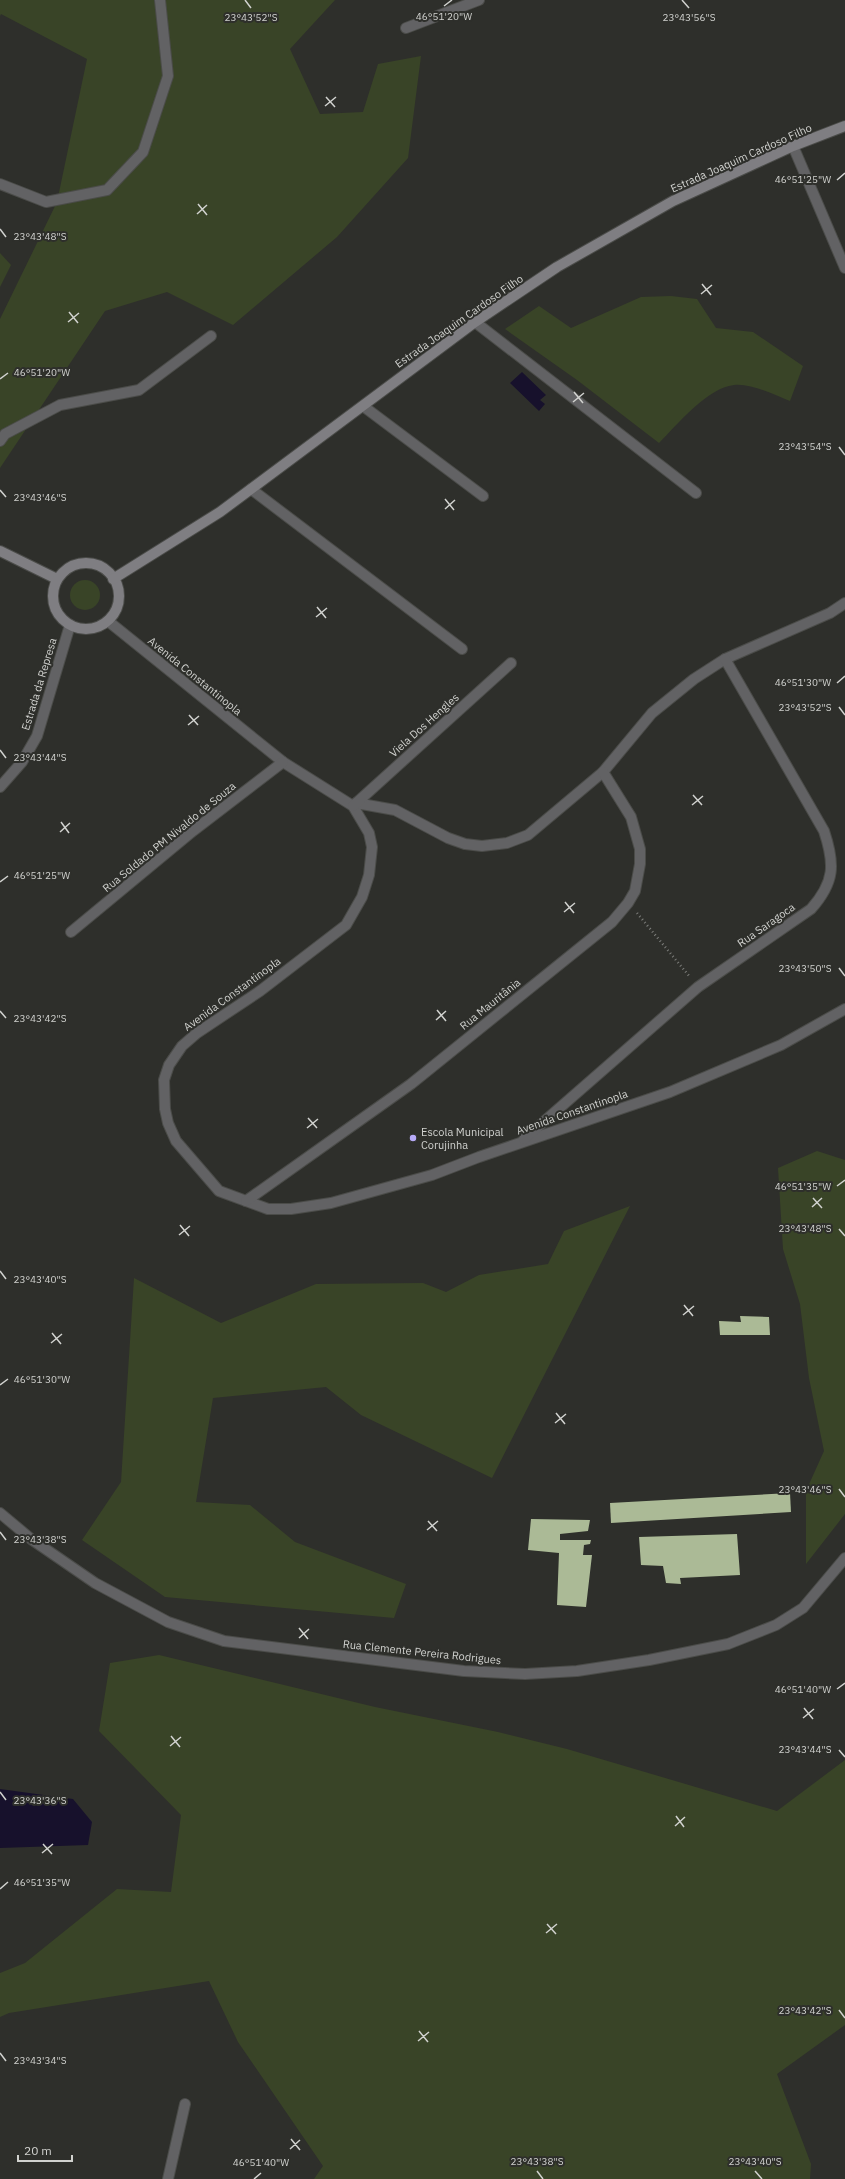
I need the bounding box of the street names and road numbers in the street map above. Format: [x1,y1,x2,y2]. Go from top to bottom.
street label: Estrada Joaquim Cardoso Filho [668,120,814,196]
street label: Estrada Joaquim Cardoso Filho [392,271,526,371]
street label: Avenida Constantinopla [145,634,245,718]
street label: Estrada da Represa [18,636,60,732]
street label: Viela Dos Hengles [386,690,462,760]
street label: Rua Soldado PM Nivaldo de Souza [99,779,239,895]
street label: Rua Saragoca [734,900,798,950]
street label: Avenida Constantinopla [181,954,283,1034]
street label: Rua Mauritânia [457,975,523,1033]
street label: Avenida Constantinopla [514,1086,630,1138]
street label: Rua Clemente Pereira Rodrigues [342,1637,502,1667]

